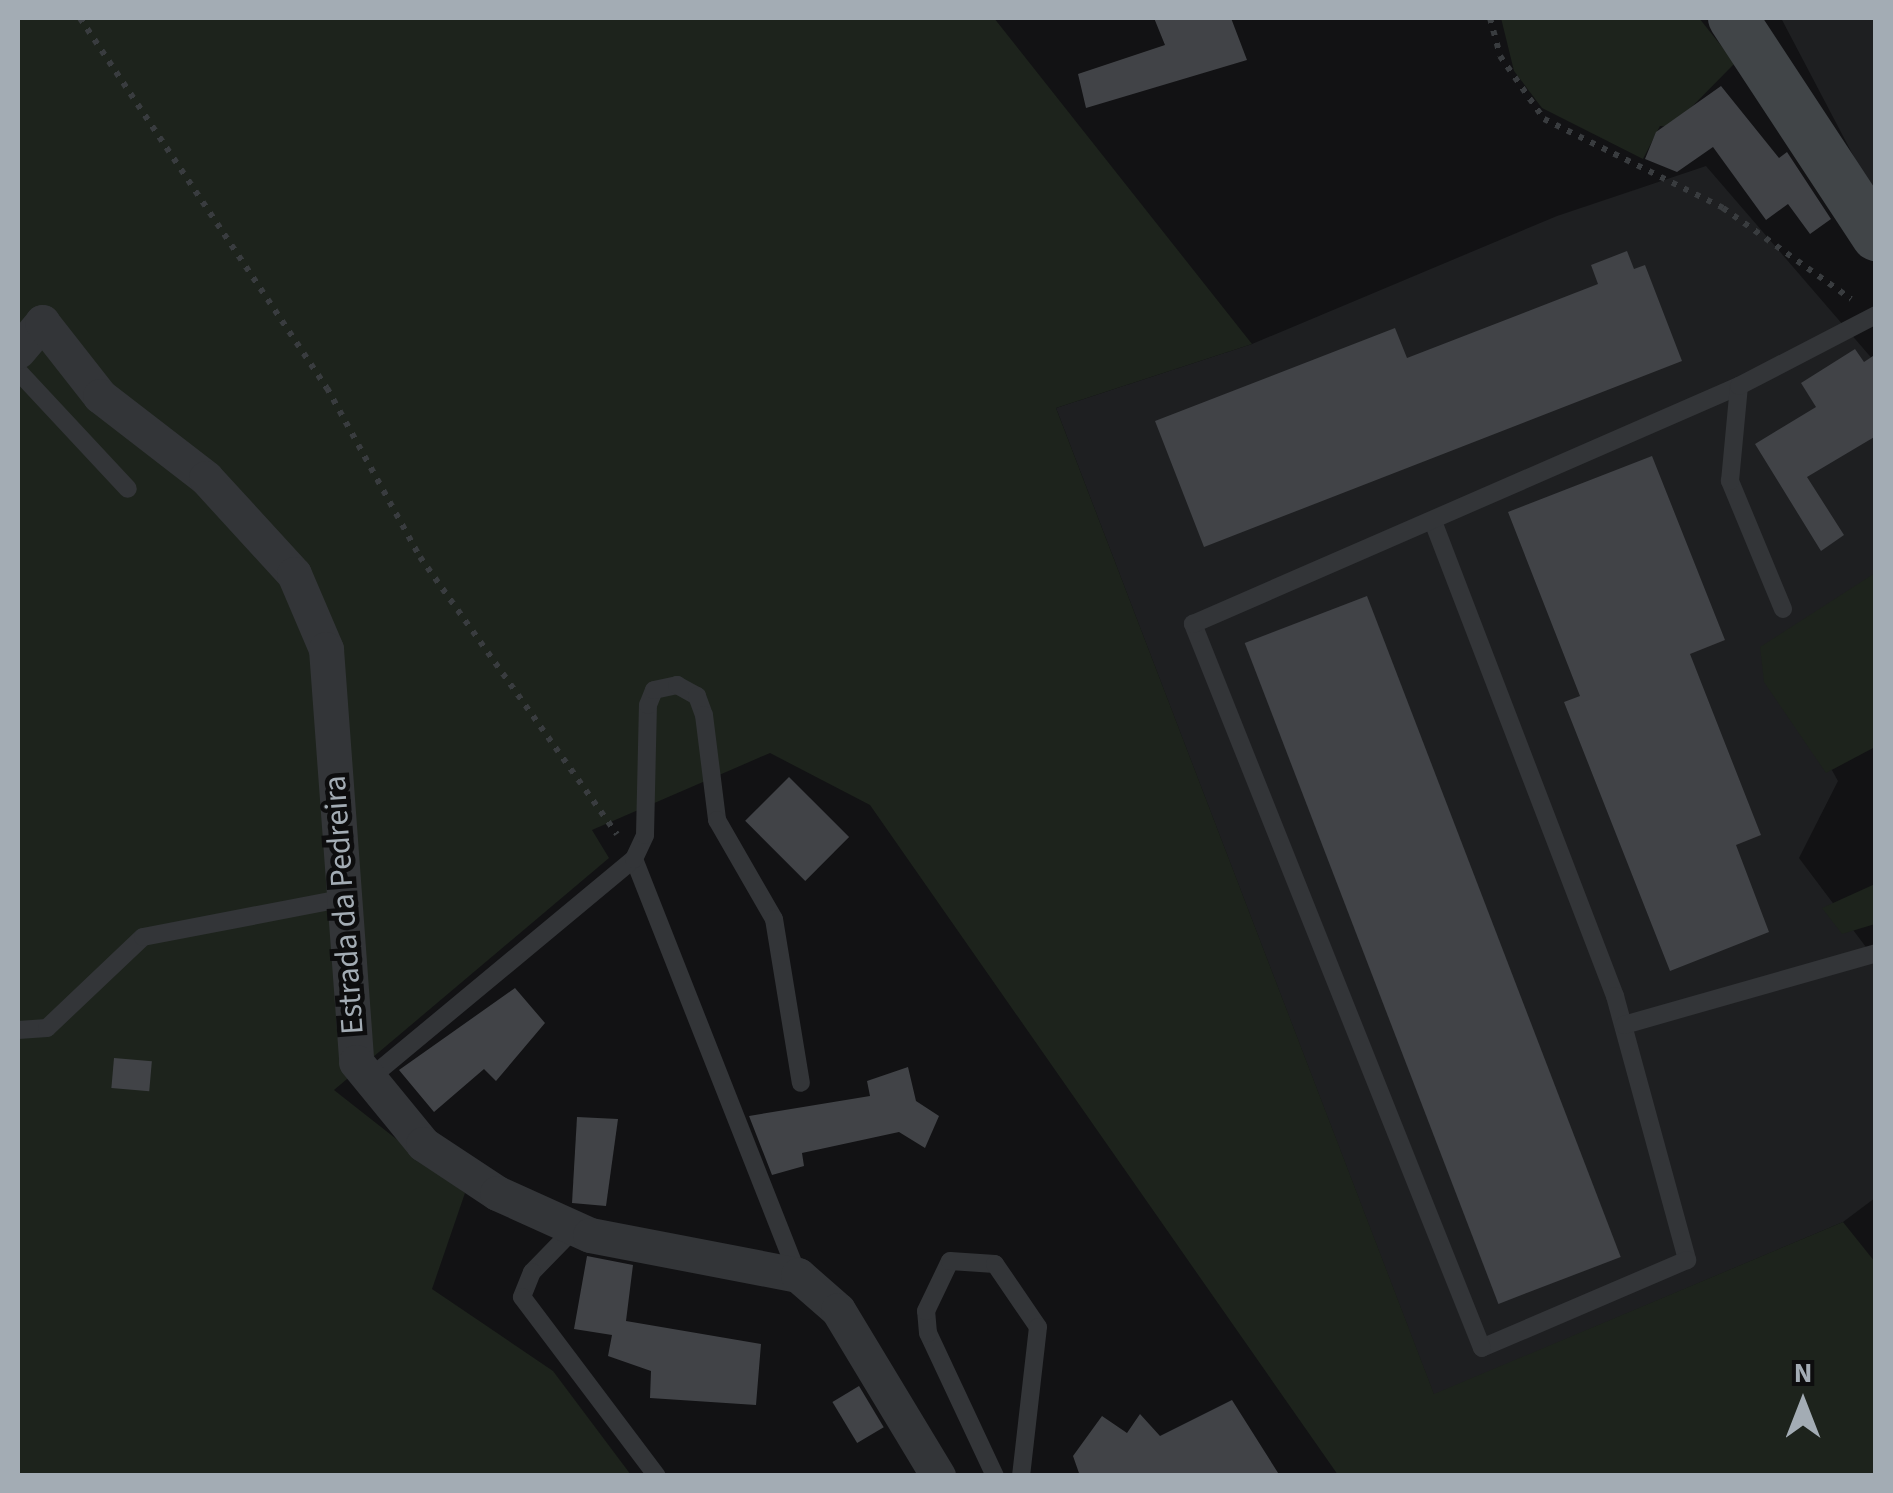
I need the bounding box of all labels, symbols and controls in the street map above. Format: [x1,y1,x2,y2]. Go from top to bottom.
street label: Estrada da Pedreira [316,774,372,1036]
north arrow [1753,1353,1853,1453]
text: N [1794,1353,1812,1393]

